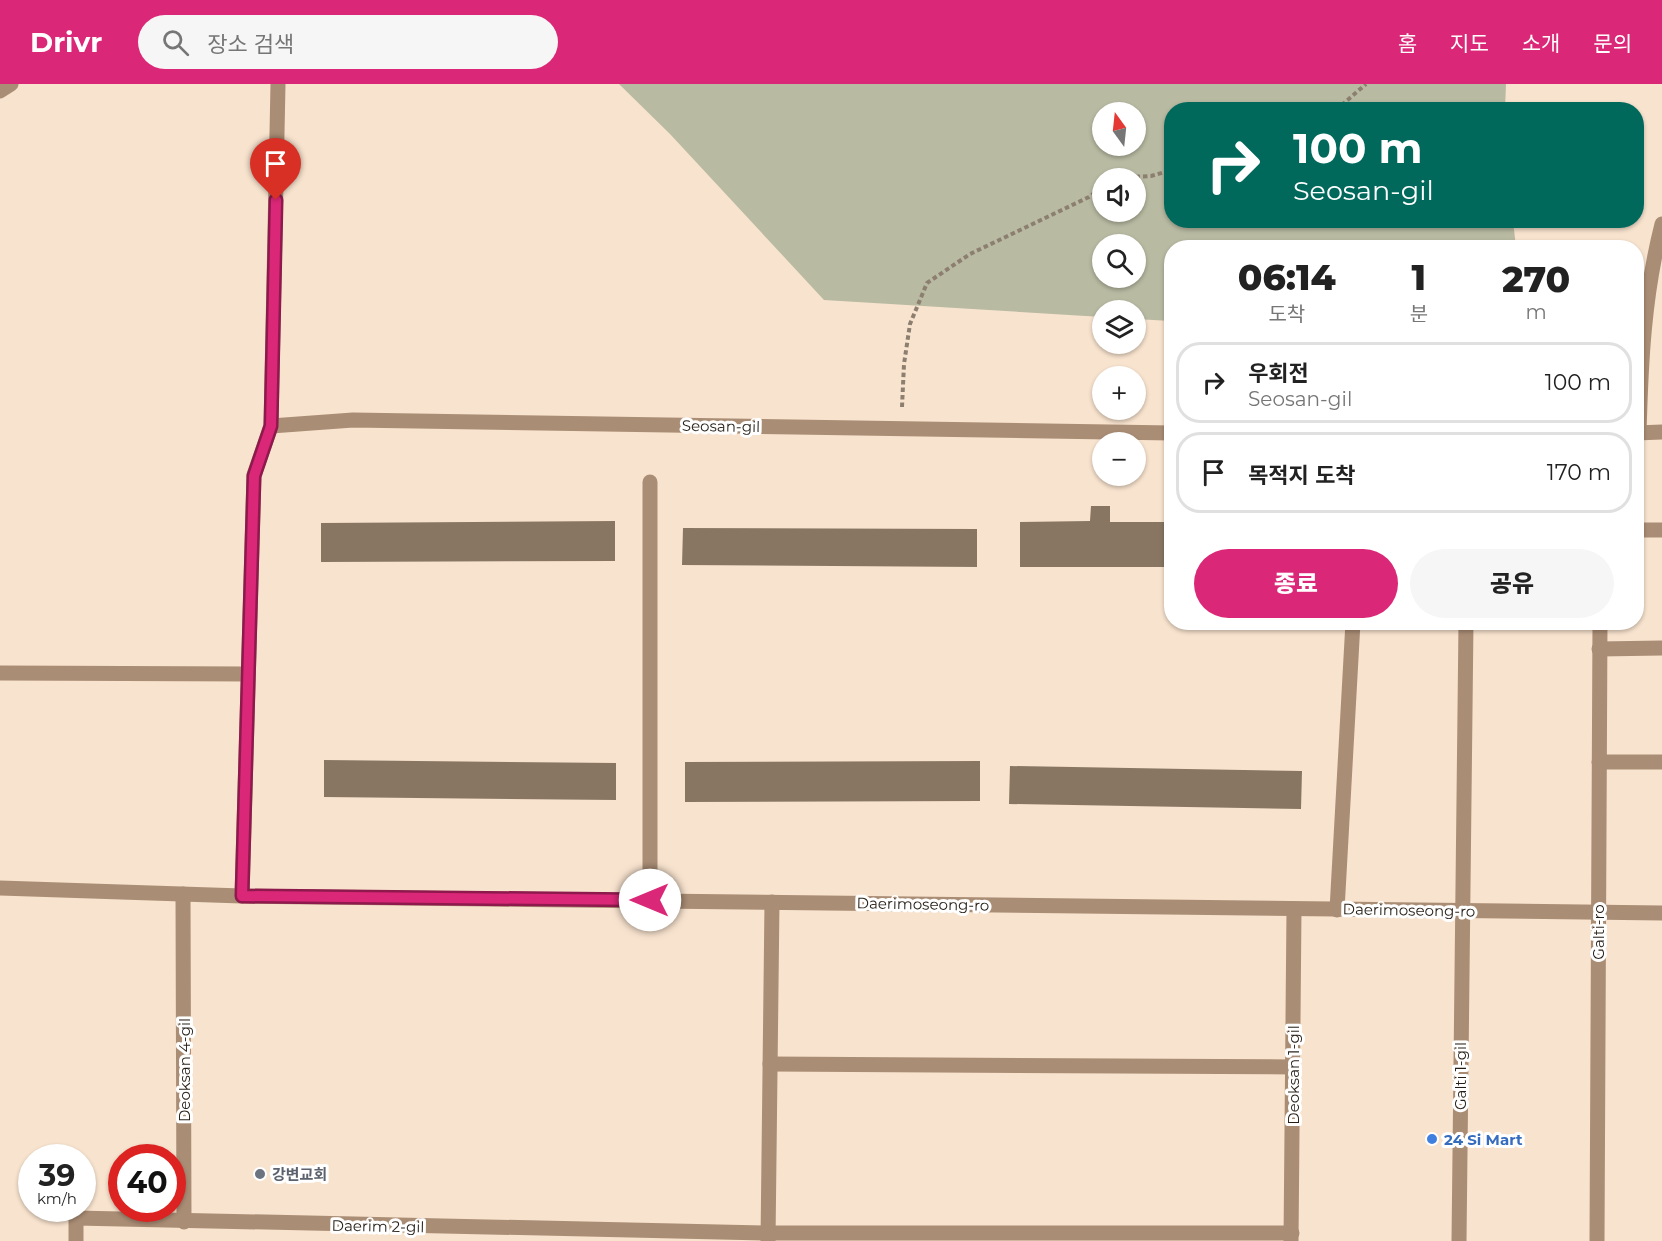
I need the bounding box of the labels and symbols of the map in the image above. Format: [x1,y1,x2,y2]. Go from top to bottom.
north arrow [1092,102,1146,156]
pin [250,138,301,200]
street label: Seosan-gil [682,416,760,436]
position arrow [618,868,682,932]
street label: Daerimoseong-ro [856,893,990,915]
street label: Daerimoseong-ro [1342,899,1476,921]
street label: Galti-ro [1589,904,1608,960]
street label: Deoksan 4-gil [175,1018,194,1122]
street label: Deoksan 1-gil [1284,1025,1303,1125]
street label: Galti 1-gil [1451,1042,1470,1110]
place label: 24 Si Mart [1444,1130,1523,1149]
marker: 24 Si Mart [1425,1132,1439,1146]
speed limit sign: 40 [108,1144,186,1222]
place label: 강변교회 [272,1165,327,1184]
marker: 강변교회 [253,1167,267,1181]
street label: Daerim 2-gil [331,1216,425,1236]

